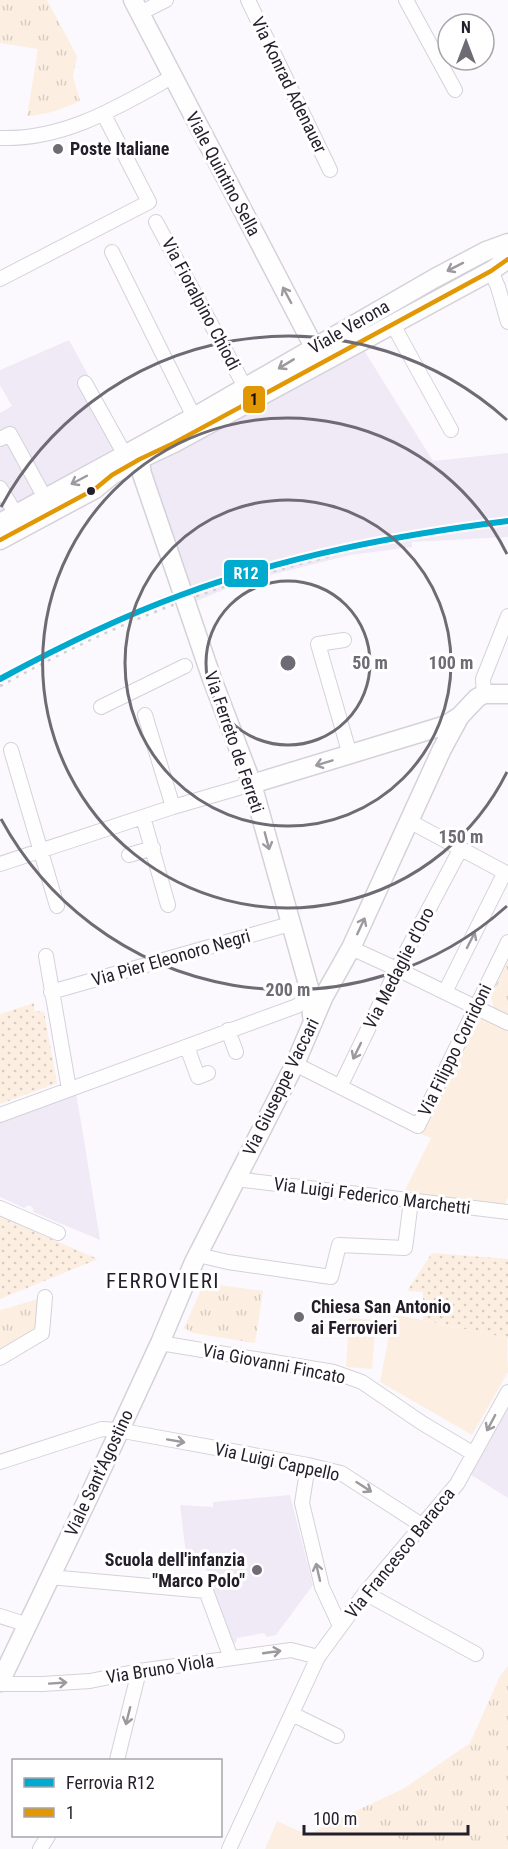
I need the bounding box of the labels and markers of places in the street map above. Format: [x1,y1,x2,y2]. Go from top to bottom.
place label: Poste Italiane [70,138,170,159]
marker: Poste Italiane [51,142,65,156]
unlabelled marker [85,485,97,497]
centre of rings [278,653,298,673]
place label: Chiesa San Antonio ai Ferrovieri [311,1296,451,1338]
marker: Chiesa San Antonio ai Ferrovieri [292,1310,306,1324]
place label: Scuola dell'infanzia "Marco Polo" [105,1549,245,1591]
marker: Scuola dell'infanzia "Marco Polo" [250,1563,264,1577]

